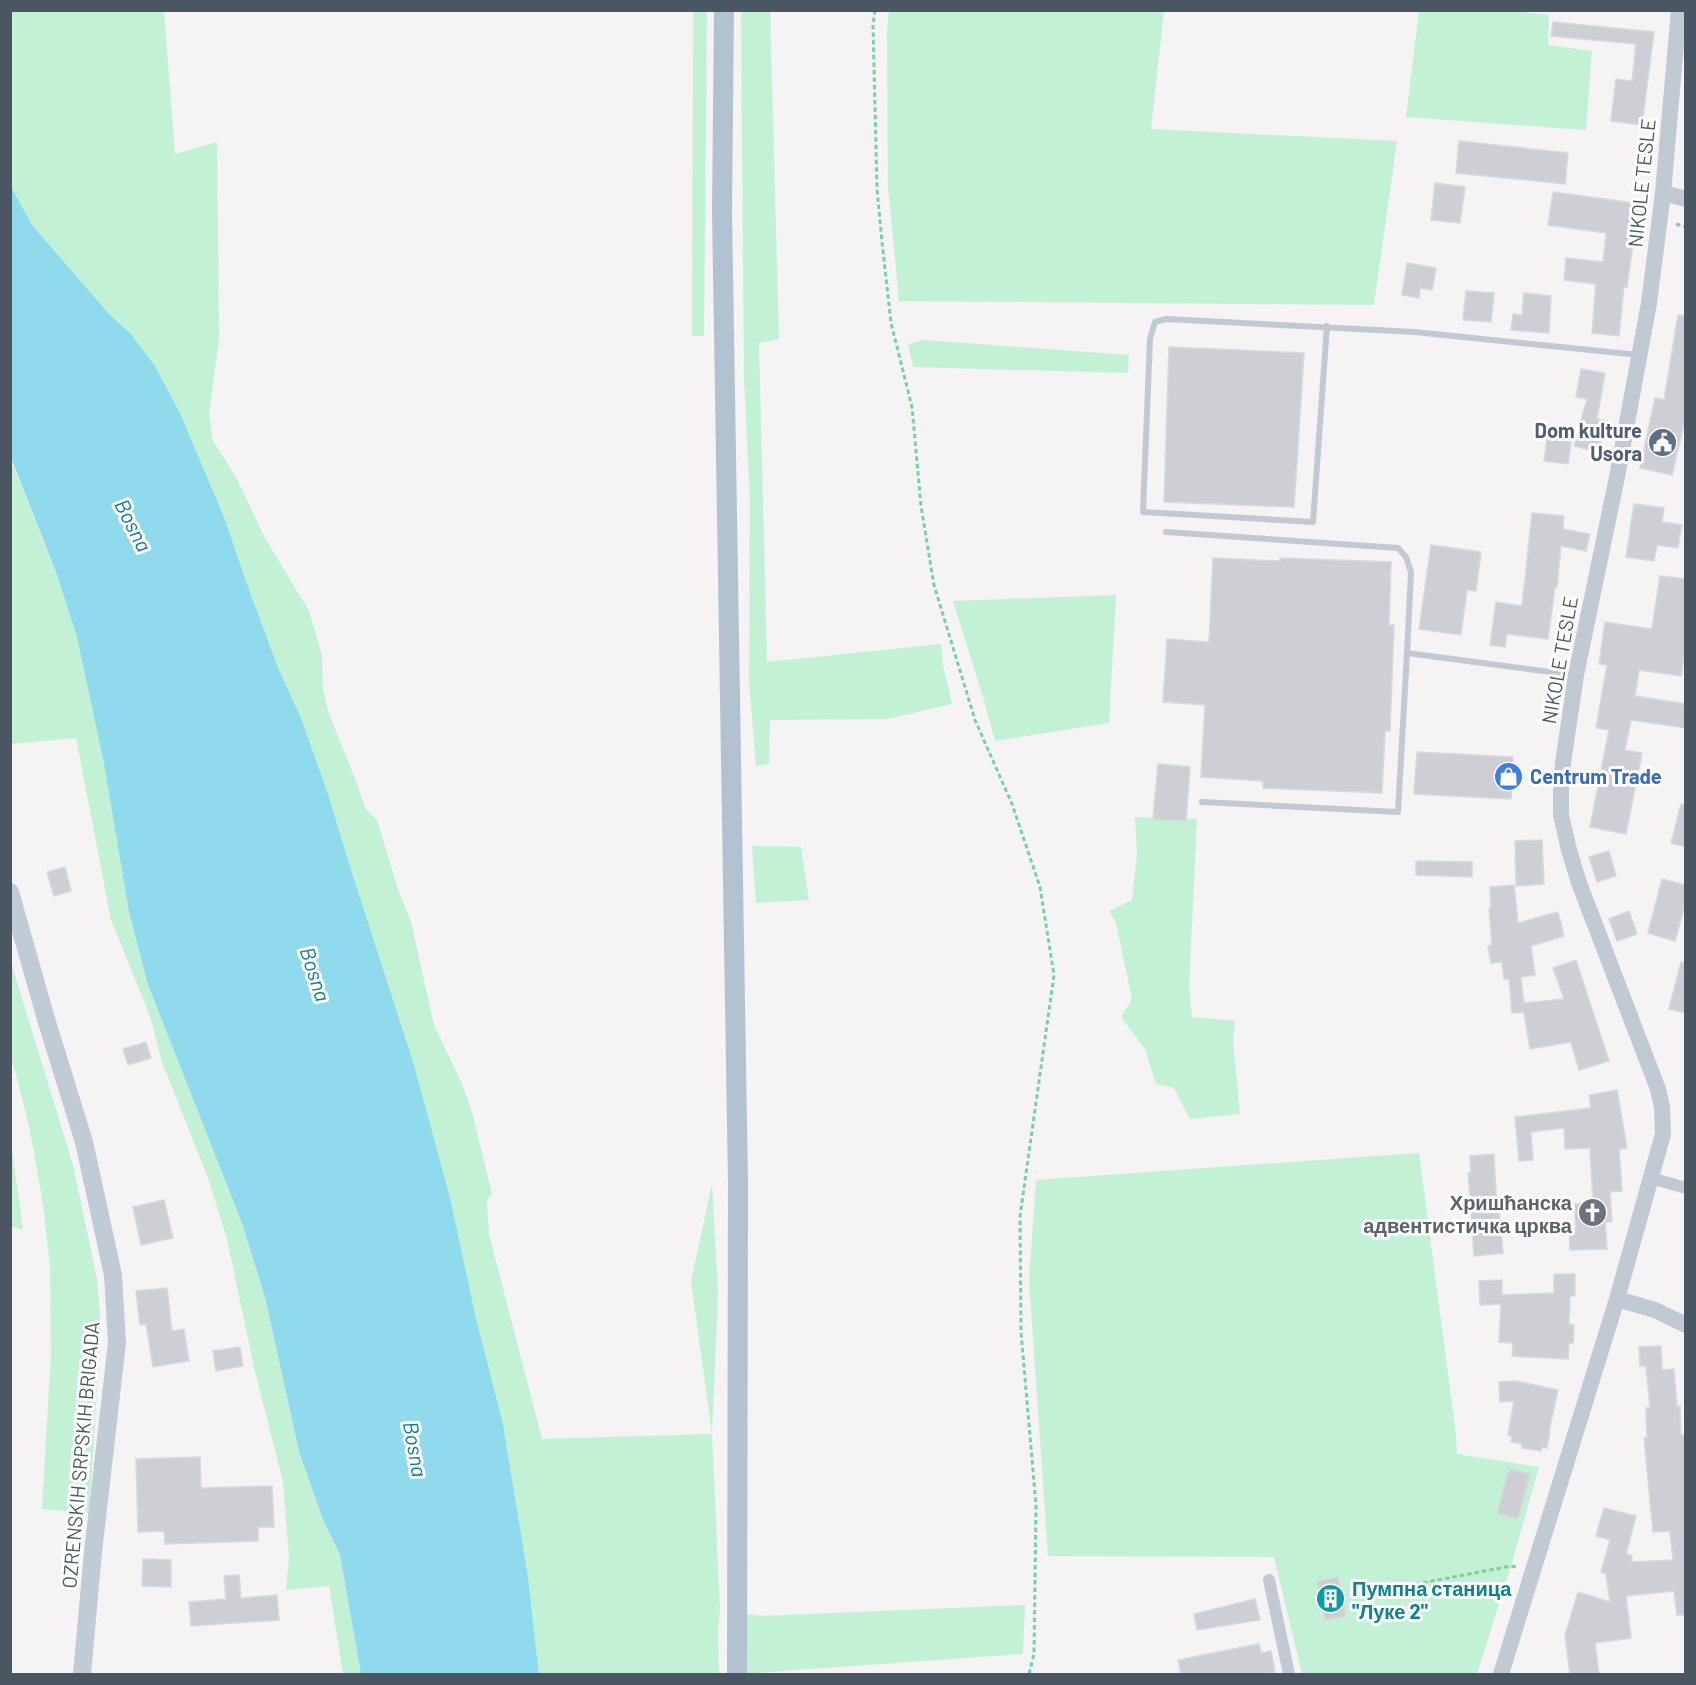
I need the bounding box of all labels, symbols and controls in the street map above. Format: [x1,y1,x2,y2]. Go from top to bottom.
street label: NIKOLE TESLE [1622,117,1660,249]
place label: Dom kulture Usora [1535,418,1642,465]
public building icon: Dom kulture Usora [1647,426,1679,458]
water label: Bosna [110,494,158,556]
street label: NIKOLE TESLE [1536,594,1582,726]
shop icon: Centrum Trade [1493,760,1525,792]
place label: Centrum Trade [1530,764,1662,788]
water label: Bosna [295,944,337,1004]
place label: Хришћанска адвентистичка црква [1363,1190,1573,1237]
church icon: Хришћанска адвентистичка црква [1577,1197,1609,1229]
street label: OZRENSKIH SRPSKIH BRIGADA [56,1321,104,1589]
water label: Bosna [399,1419,433,1479]
place label: Пумпна станица "Луке 2" [1352,1576,1512,1623]
building icon: Пумпна станица "Луке 2" [1315,1583,1347,1615]

